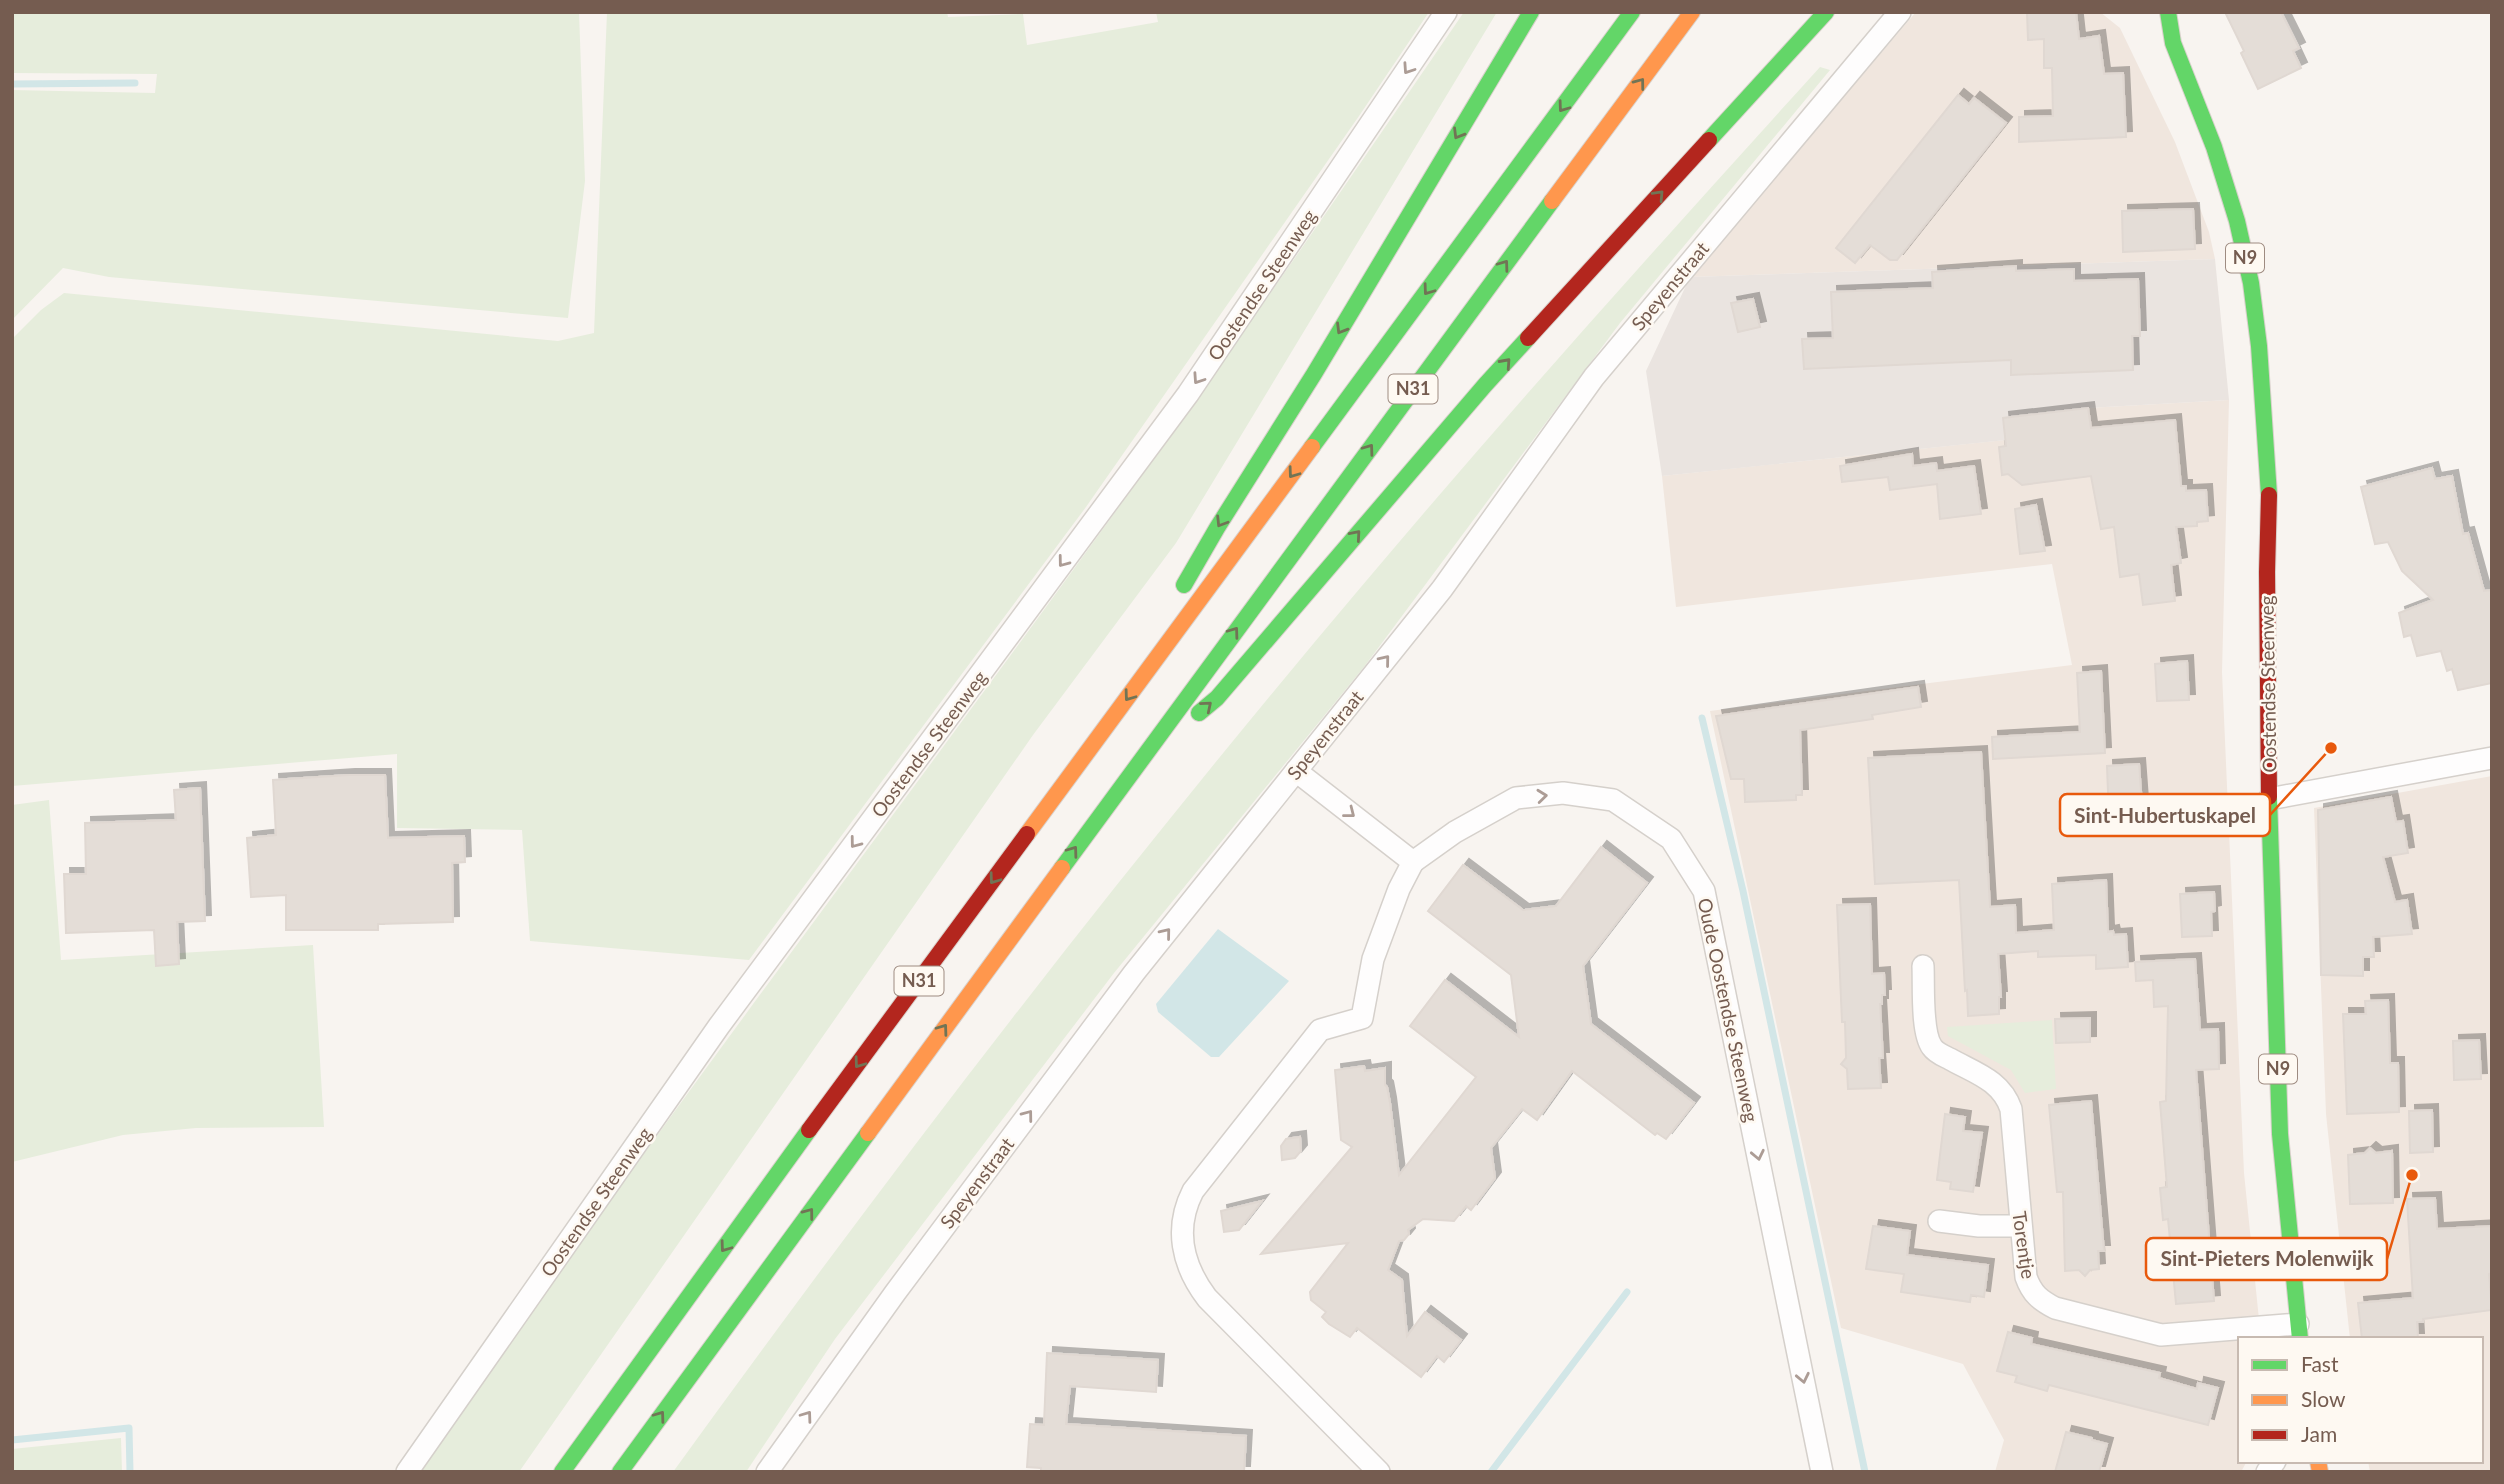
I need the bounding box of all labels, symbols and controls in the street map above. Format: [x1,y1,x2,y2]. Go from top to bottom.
one-way arrow [1404,61,1416,74]
one-way arrow [1631,78,1644,91]
one-way arrow [1558,99,1571,112]
one-way arrow [1453,126,1466,139]
one-way arrow [1651,190,1663,203]
street label: Oostendse Steenweg [1203,205,1321,365]
street label: Speyenstraat [1626,237,1713,334]
road number: N9 [2226,244,2264,272]
one-way arrow [1496,261,1508,273]
one-way arrow [1424,282,1436,295]
one-way arrow [1336,322,1349,335]
one-way arrow [1497,358,1510,371]
one-way arrow [1194,371,1206,384]
road number: N31 [1388,374,1438,404]
one-way arrow [1361,444,1373,456]
one-way arrow [1289,465,1301,478]
one-way arrow [1216,515,1229,528]
one-way arrow [1348,530,1360,543]
one-way arrow [1059,554,1072,567]
street label: Oostendse Steenweg [2254,595,2281,773]
one-way arrow [1226,627,1238,640]
one-way arrow [1376,656,1389,668]
street label: Oostendse Steenweg [866,666,991,821]
street label: Speyenstraat [1282,685,1368,784]
one-way arrow [1124,688,1137,701]
one-way arrow [1198,702,1211,714]
one-way arrow [1536,788,1548,803]
callout: Sint-Hubertuskapel [2060,794,2270,836]
text: Sint-Hubertuskapel [2074,802,2256,827]
one-way arrow [1342,804,1354,817]
one-way arrow [851,835,863,848]
one-way arrow [1065,846,1077,859]
one-way arrow [989,872,1002,884]
street label: Oude Oostendse Steenweg [1693,896,1764,1124]
one-way arrow [1157,929,1170,941]
road number: N31 [894,966,944,996]
one-way arrow [935,1024,947,1037]
road number: N9 [2259,1054,2297,1084]
one-way arrow [855,1055,867,1067]
one-way arrow [1020,1110,1033,1122]
street label: Oostendse Steenweg [535,1122,656,1281]
street label: Speyenstraat [935,1132,1018,1233]
one-way arrow [1749,1149,1764,1161]
one-way arrow [801,1208,813,1221]
street label: Torentje [2008,1210,2041,1280]
callout: Sint-Pieters Molenwijk [2146,1238,2387,1280]
one-way arrow [721,1239,734,1252]
text: Sint-Pieters Molenwijk [2160,1245,2374,1270]
legend [2238,1337,2483,1463]
text: Fast [2301,1351,2339,1376]
one-way arrow [1795,1372,1810,1384]
text: Slow [2301,1386,2346,1411]
one-way arrow [652,1411,664,1424]
one-way arrow [798,1412,811,1424]
text: Jam [2301,1421,2337,1446]

